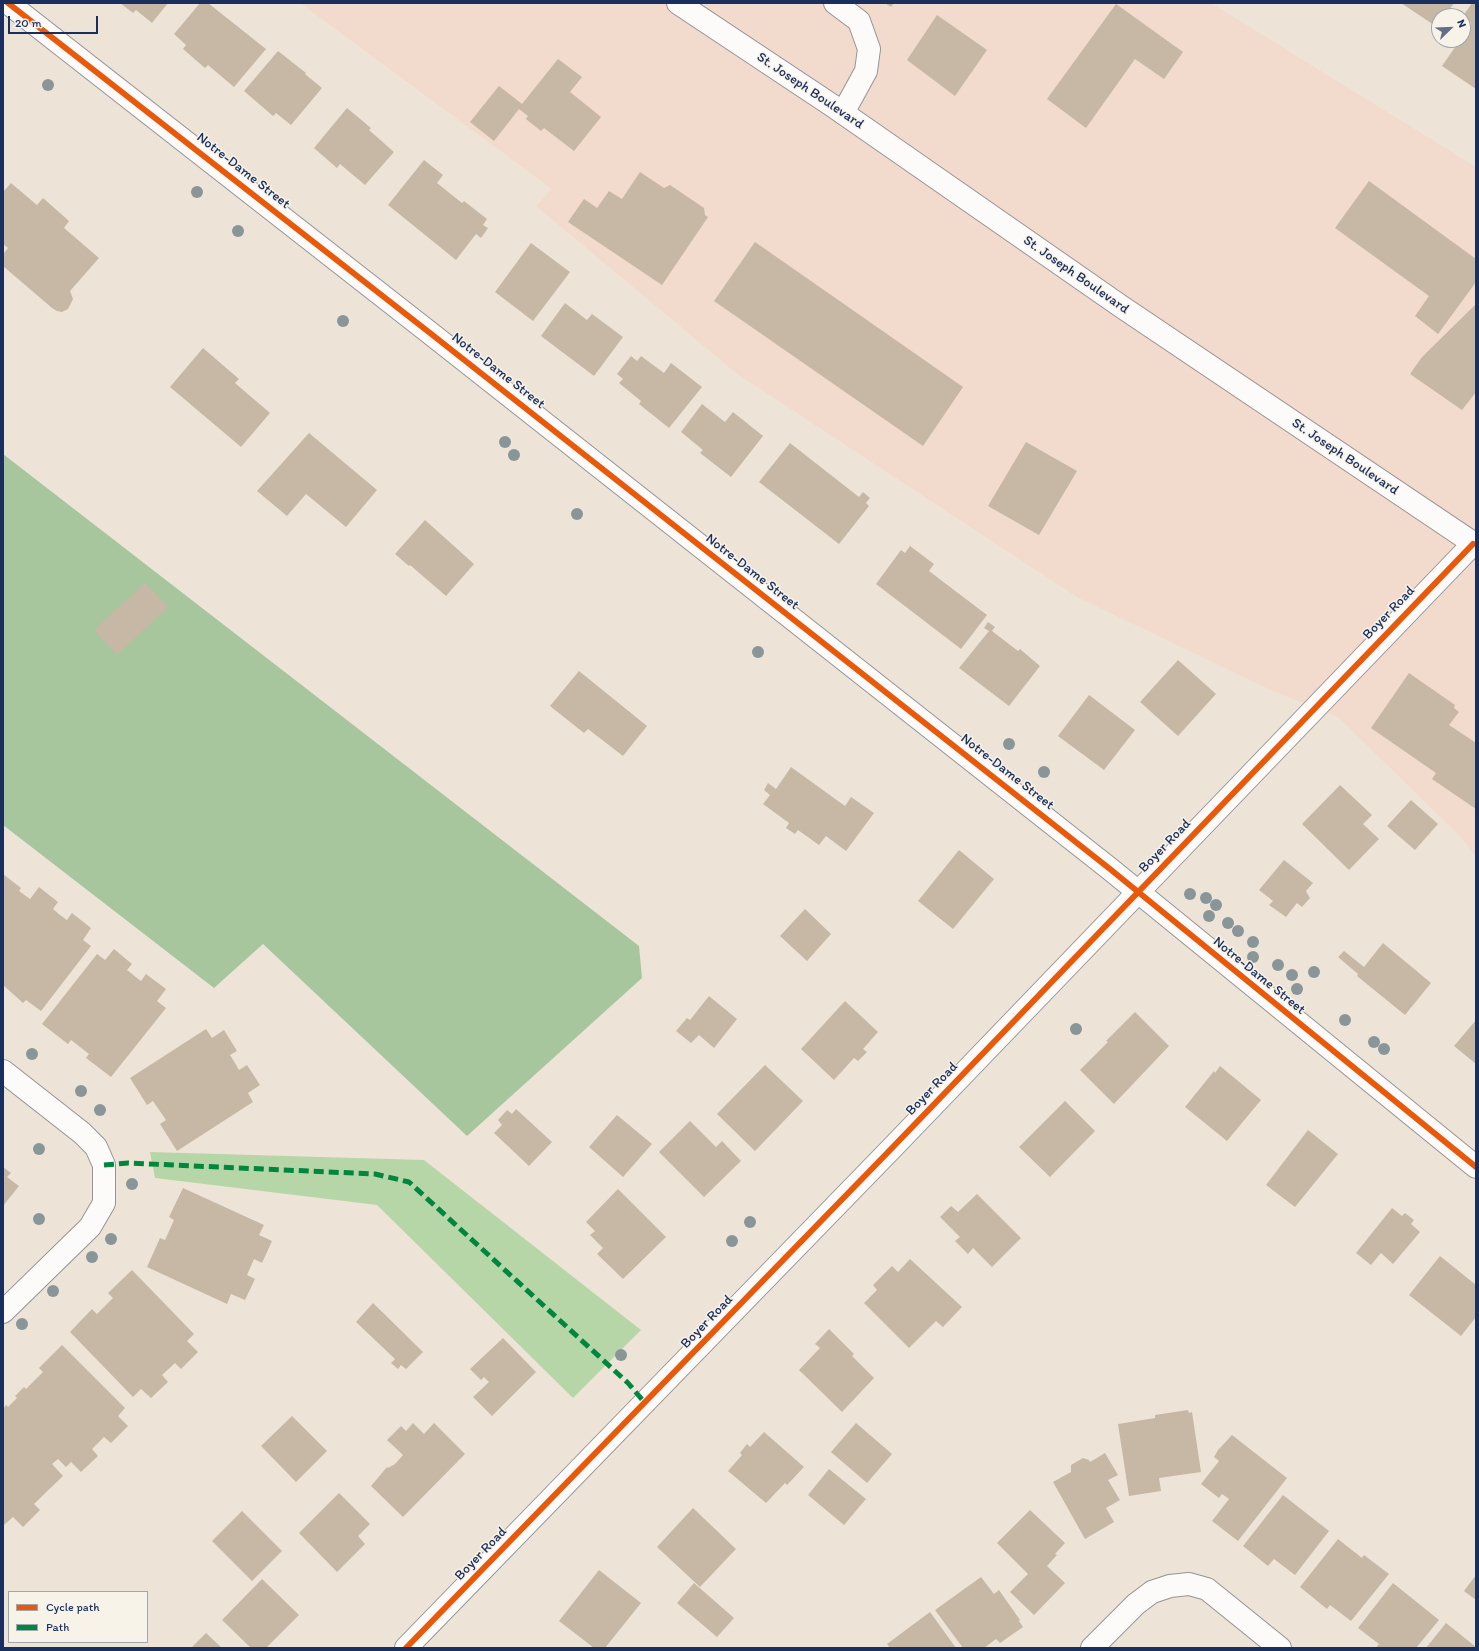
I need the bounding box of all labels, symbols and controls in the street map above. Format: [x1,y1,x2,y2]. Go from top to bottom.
scale bar [10,8,100,34]
north arrow [1431,8,1471,48]
text: 20 m [15,16,42,30]
text: N [1454,18,1469,29]
street label: St. Joseph Boulevard [753,49,867,133]
street label: Notre-Dame Street [193,129,293,213]
street label: St. Joseph Boulevard [1020,232,1132,318]
street label: Notre-Dame Street [448,329,548,413]
street label: St. Joseph Boulevard [1288,415,1402,499]
street label: Notre-Dame Street [702,530,802,614]
street label: Boyer Road [1359,583,1419,643]
street label: Notre-Dame Street [957,730,1057,814]
street label: Boyer Road [1135,816,1195,876]
street label: Notre-Dame Street [1209,934,1309,1018]
street label: Boyer Road [902,1059,962,1119]
street label: Boyer Road [677,1292,737,1352]
street label: Boyer Road [451,1524,511,1584]
legend [8,1591,148,1643]
text: Cycle path [46,1600,100,1614]
text: Path [46,1620,69,1634]

